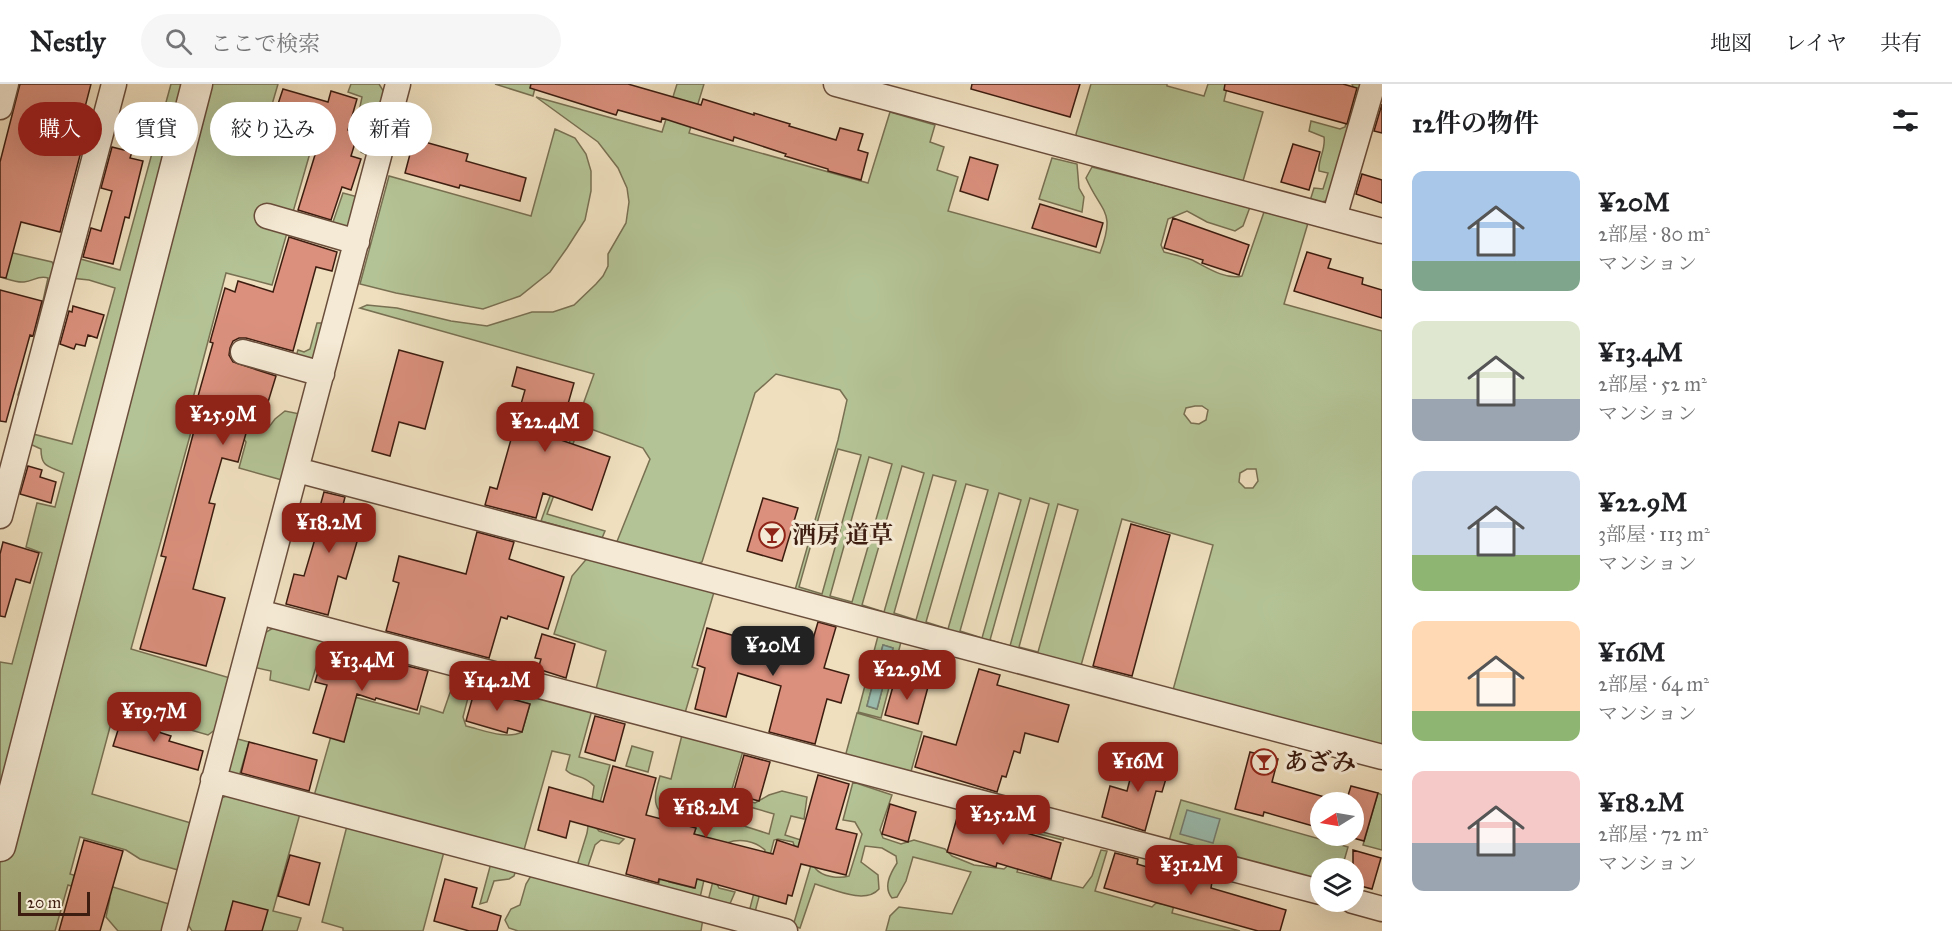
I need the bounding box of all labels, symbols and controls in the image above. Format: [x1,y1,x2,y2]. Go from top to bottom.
search box [141,14,561,68]
text: Nestly [30,24,105,59]
icon: search [162,25,195,58]
text: ここで検索 [210,30,320,57]
text: 地図 [1710,30,1752,56]
text: レイヤ [1785,30,1847,56]
text: 共有 [1880,30,1922,56]
chip: 購入 [18,102,102,156]
chip: 賃貸 [114,102,198,156]
chip: 絞り込み [210,102,336,156]
chip: 新着 [348,102,432,156]
icon: filters [1889,104,1922,137]
text: 12件の物件 [1412,107,1539,139]
text: ¥20M [1598,186,1670,218]
icon: home [1460,195,1532,267]
text: 2部屋 · 80 m² [1598,222,1710,246]
text: マンション [1598,251,1697,275]
text: ¥13.4M [1598,336,1683,368]
icon: home [1460,345,1532,417]
text: 2部屋 · 52 m² [1598,372,1707,396]
pin: ¥25.9M [174,395,272,446]
text: マンション [1598,401,1697,425]
text: ¥25.9M [189,402,257,426]
pin: ¥22.4M [496,402,594,453]
text: ¥22.4M [510,409,580,433]
text: ¥22.9M [1598,486,1687,518]
icon: home [1460,495,1532,567]
pin: ¥18.2M [280,503,378,554]
text: ¥18.2M [296,510,362,534]
bar icon: 酒房 道草 [757,520,787,550]
place label: 酒房 道草 [792,520,893,550]
text: 3部屋 · 113 m² [1598,522,1710,546]
text: マンション [1598,551,1697,575]
pin: ¥20M [737,626,809,677]
text: ¥20M [745,633,801,657]
text: ¥16M [1598,636,1665,668]
pin: ¥13.4M [313,641,411,692]
icon: home [1460,645,1532,717]
text: ¥13.4M [329,648,395,672]
pin: ¥22.9M [858,650,956,701]
text: ¥22.9M [873,657,941,681]
pin: ¥14.2M [448,661,546,712]
text: ¥14.2M [463,668,531,692]
text: 2部屋 · 64 m² [1598,672,1709,696]
pin: ¥19.7M [105,692,203,743]
text: ¥19.7M [121,699,187,723]
text: マンション [1598,701,1697,725]
pin: ¥16M [1102,742,1174,793]
bar icon: あざみ [1249,747,1279,777]
place label: あざみ [1284,747,1356,777]
text: ¥16M [1112,749,1164,773]
text: ¥18.2M [1598,786,1684,818]
pin: ¥18.2M [657,788,755,839]
north arrow [1310,792,1364,846]
map controls [1310,792,1364,912]
text: ¥18.2M [673,795,739,819]
pin: ¥25.2M [954,795,1052,846]
icon: home [1460,795,1532,867]
text: ¥25.2M [970,802,1036,826]
text: 2部屋 · 72 m² [1598,822,1708,846]
pin: ¥31.2M [1142,845,1240,896]
text: マンション [1598,851,1697,875]
text: ¥31.2M [1159,852,1223,876]
button: layers [1310,858,1364,912]
scale bar [18,889,90,916]
text: 20 m [27,893,61,912]

